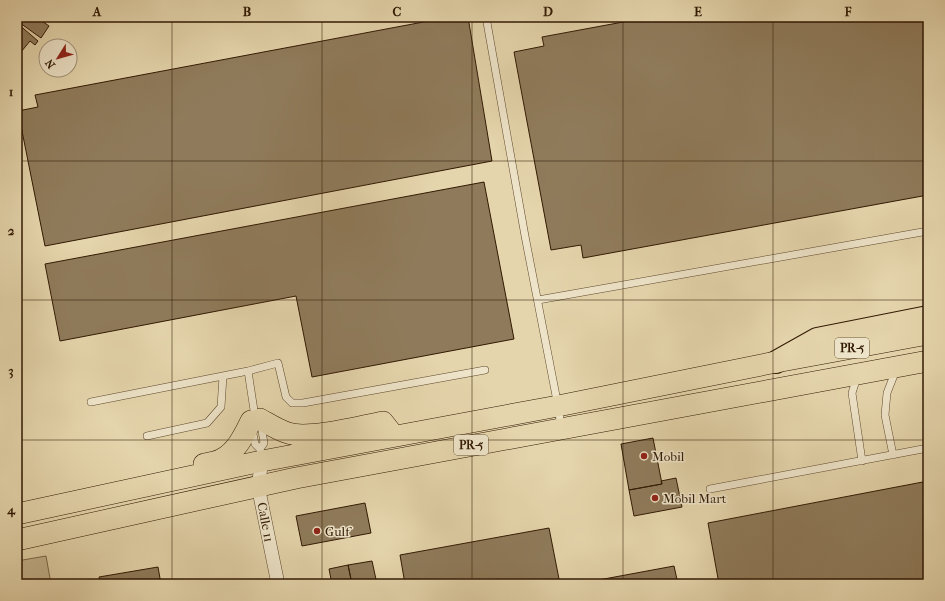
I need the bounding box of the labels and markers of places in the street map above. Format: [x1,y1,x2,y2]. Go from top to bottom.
place label: Mobil [652,449,685,464]
marker: Mobil [639,451,649,461]
place label: Mobil Mart [663,491,727,506]
marker: Mobil Mart [650,493,660,503]
place label: Gulf [325,524,352,539]
marker: Gulf [312,526,322,536]

